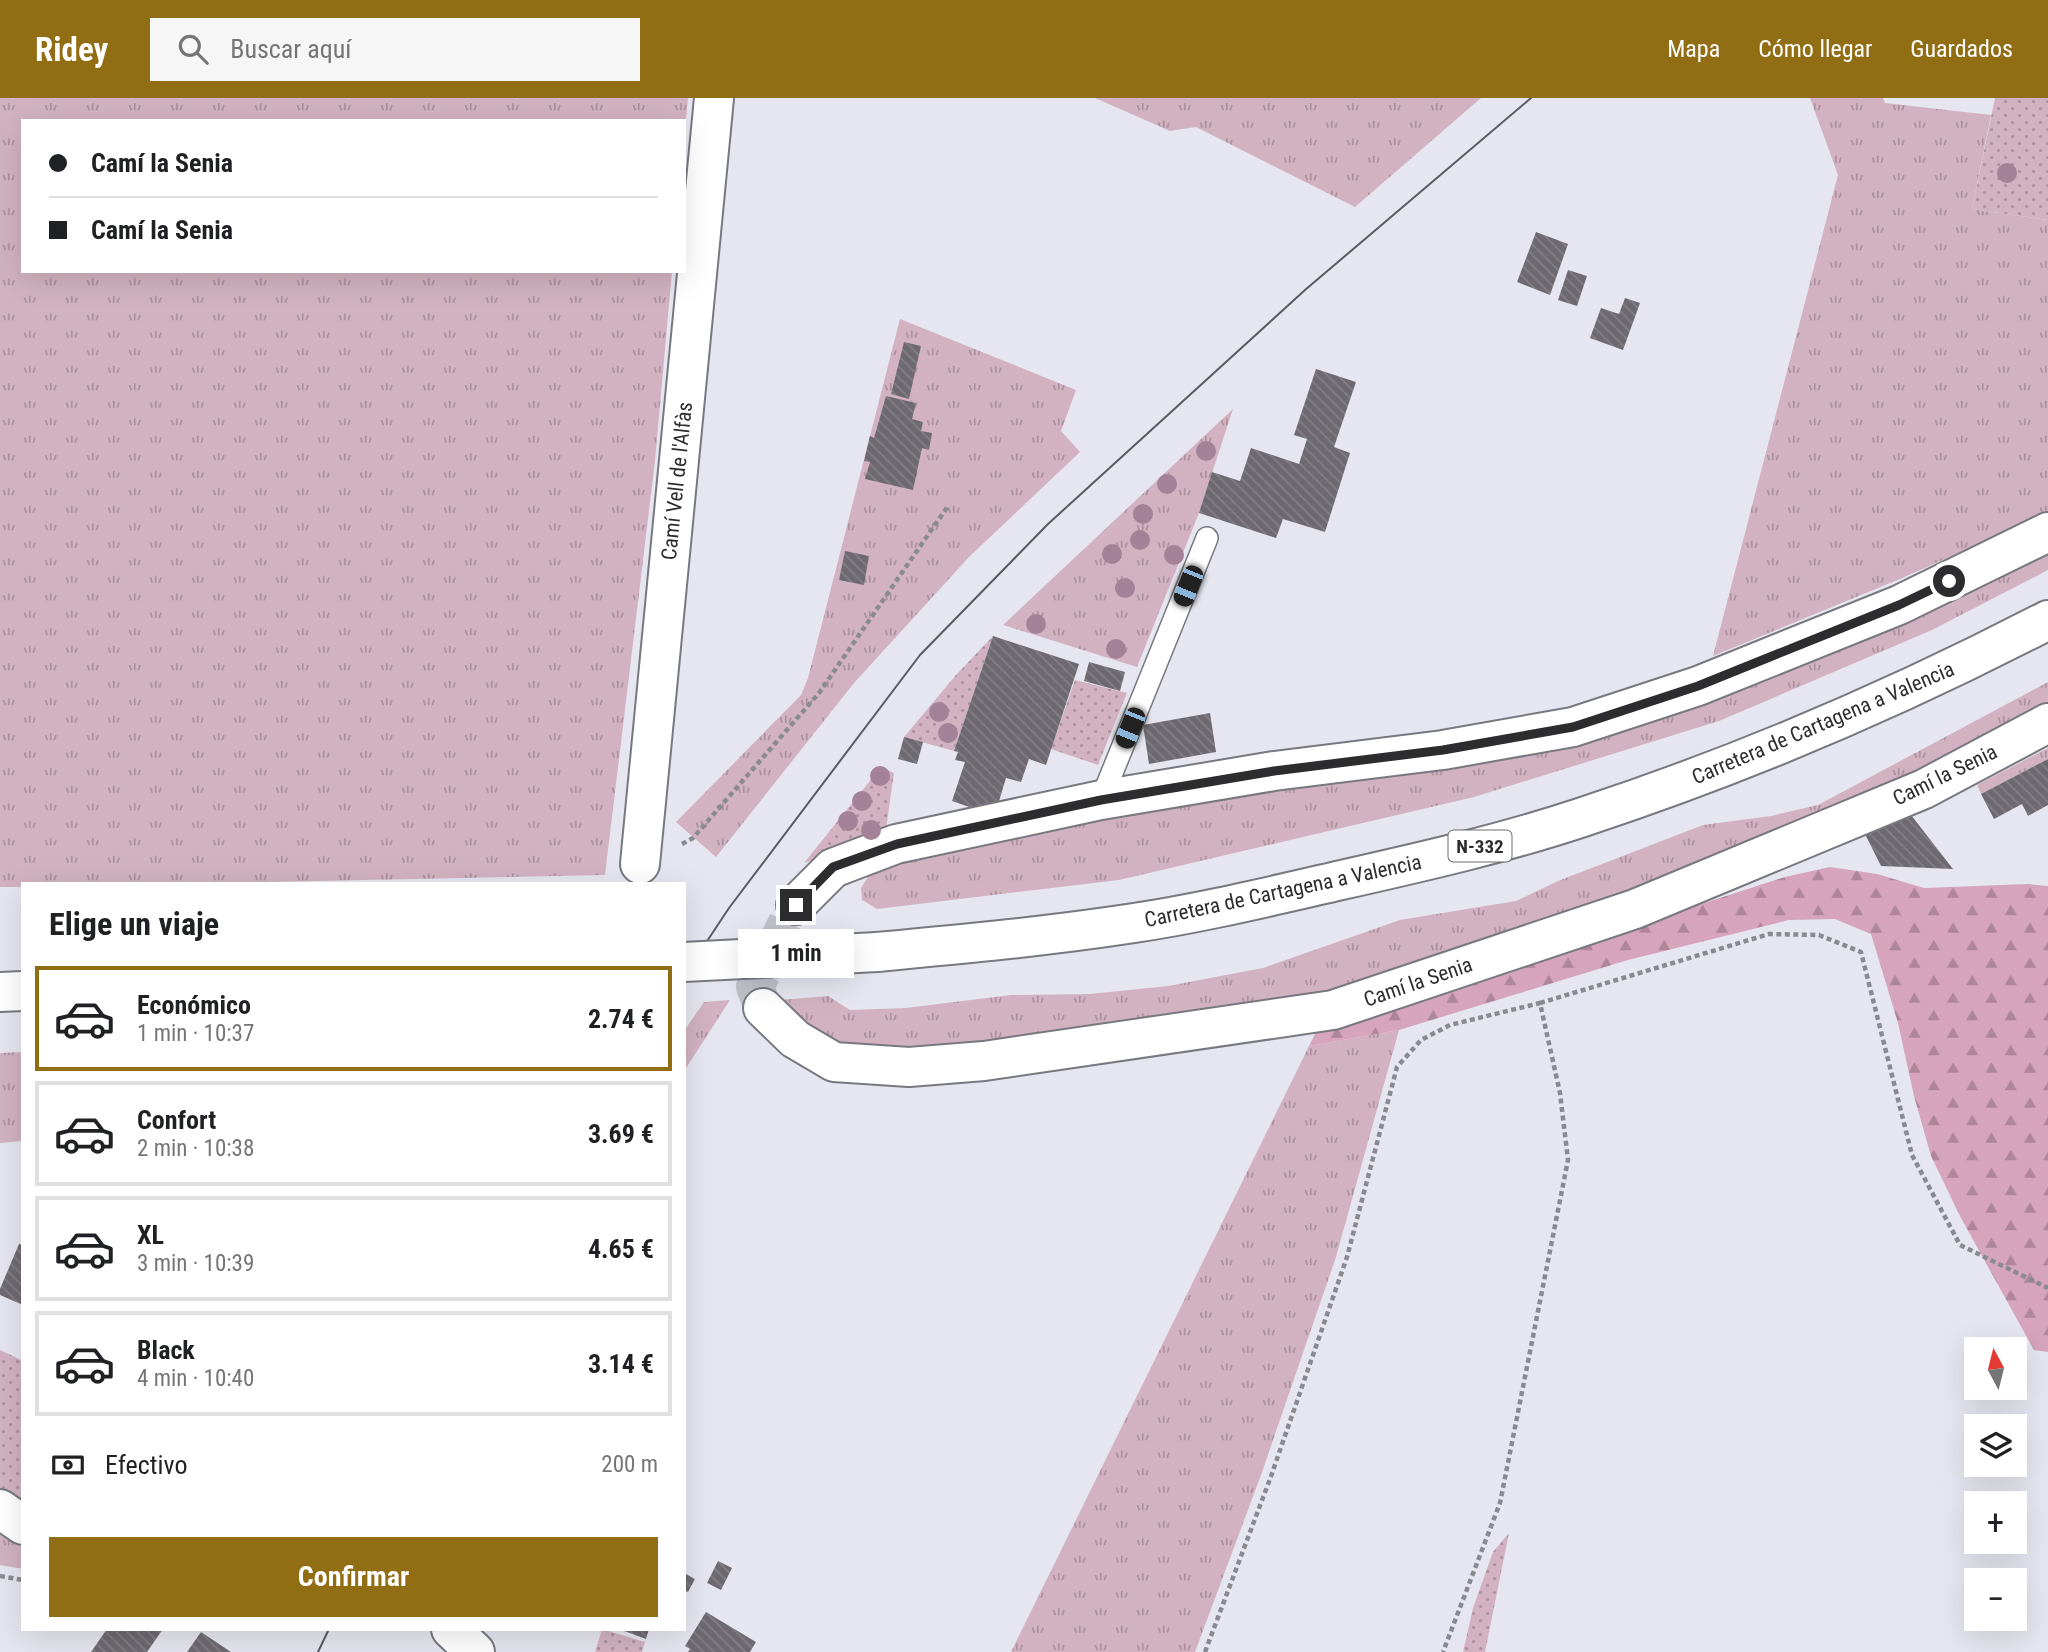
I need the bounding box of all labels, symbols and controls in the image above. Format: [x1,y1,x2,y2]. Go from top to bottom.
search box [150,18,640,81]
text: Ridey [35,30,108,69]
icon: search [174,30,212,68]
text: Buscar aquí [230,34,351,64]
text: Mapa [1667,35,1720,63]
text: Cómo llegar [1758,35,1872,63]
text: Guardados [1910,35,2013,63]
text: Camí la Senia [91,148,233,178]
text: Camí la Senia [91,215,233,245]
street label: Camí Vell de l'Alfàs [657,401,697,561]
car [1171,563,1206,609]
route start [1933,565,1965,597]
street label: Carretera de Cartagena a Valencia [1688,657,1958,789]
car [1113,705,1148,751]
street label: Camí la Senia [1889,739,2001,811]
road number: N-332 [1448,831,1512,862]
street label: Carretera de Cartagena a Valencia [1142,850,1424,932]
route end [780,889,812,921]
text: Elige un viaje [49,905,219,943]
callout: 1 min [738,930,854,978]
text: 1 min [770,940,822,967]
street label: Camí la Senia [1361,952,1475,1012]
icon: car [53,987,116,1050]
text: Económico [137,990,251,1020]
text: 2.74 € [588,1004,654,1034]
text: 1 min · 10:37 [137,1020,254,1047]
icon: car [53,1102,116,1165]
text: Confort [137,1105,216,1135]
text: 3.69 € [588,1119,654,1149]
text: 2 min · 10:38 [137,1135,254,1162]
icon: car [53,1217,116,1280]
text: XL [137,1220,164,1250]
text: 4.65 € [588,1234,654,1264]
text: 3 min · 10:39 [137,1250,254,1277]
icon: car [53,1332,116,1395]
text: Black [137,1335,195,1365]
north arrow [1964,1337,2026,1400]
map controls [1964,1337,2027,1631]
text: 3.14 € [588,1349,654,1379]
text: 4 min · 10:40 [137,1365,254,1392]
button: layers [1964,1414,2027,1477]
icon: cash [49,1446,87,1484]
text: Efectivo [105,1450,187,1480]
text: 200 m [601,1451,658,1478]
button: + [1964,1491,2027,1554]
button: Confirmar [49,1537,658,1617]
button: − [1964,1568,2027,1631]

